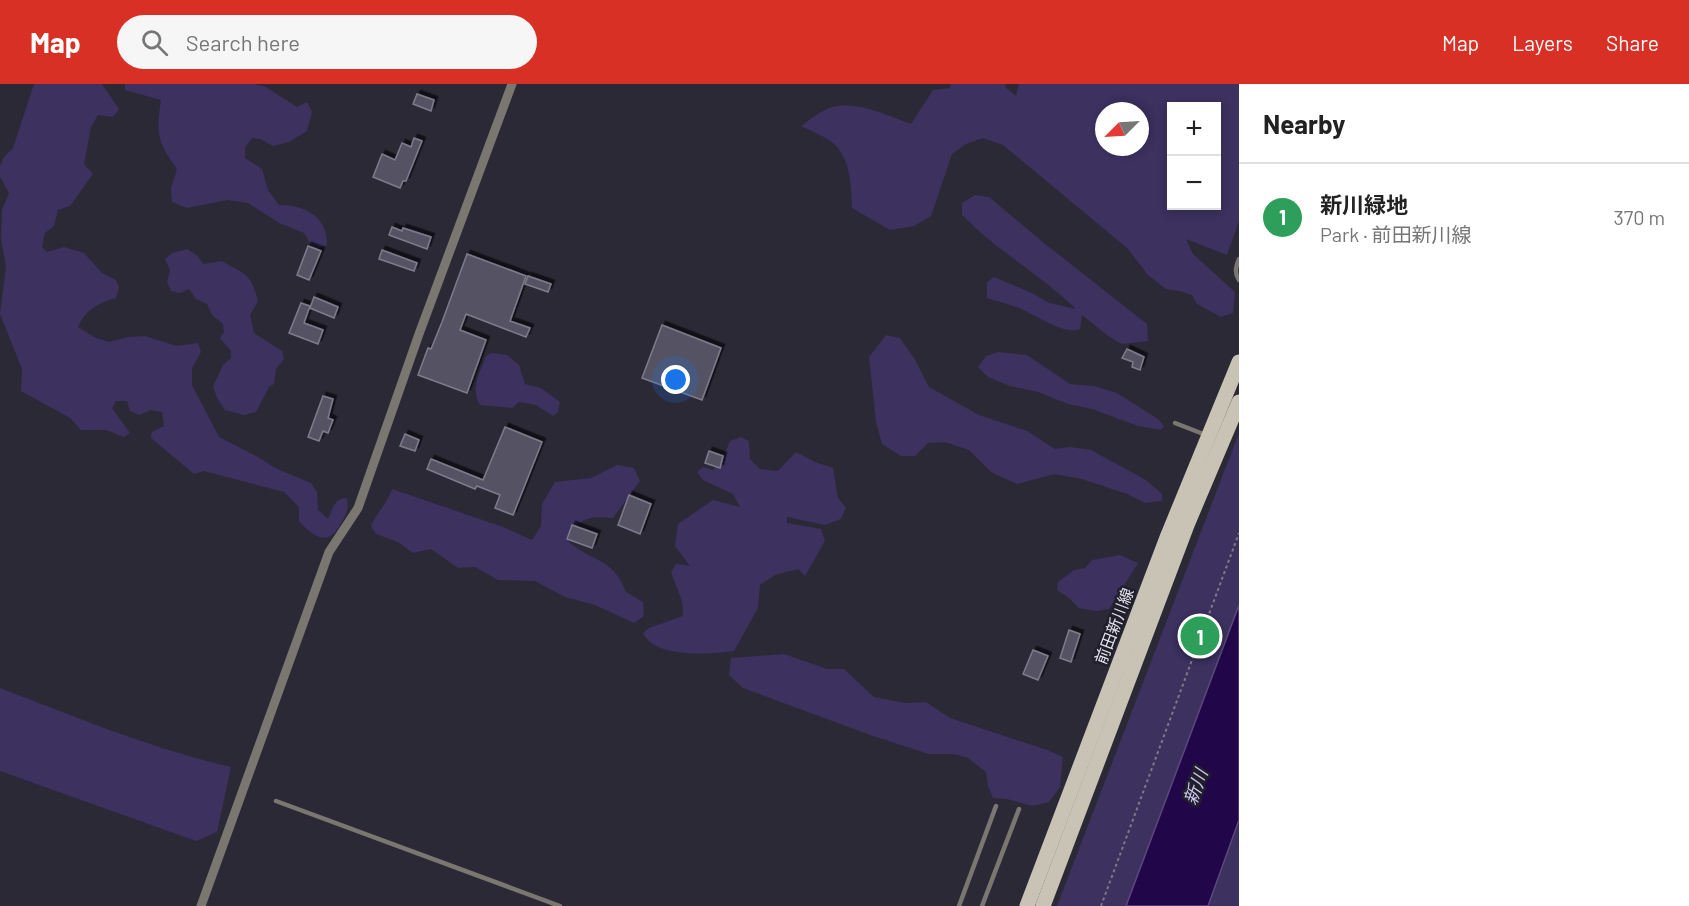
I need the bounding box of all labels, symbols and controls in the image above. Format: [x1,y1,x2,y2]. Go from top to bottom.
search box [117,15,537,69]
text: Map [30,25,81,59]
icon: search [138,26,171,59]
text: Search here [186,29,300,55]
text: Map [1442,30,1479,55]
text: Layers [1512,30,1573,55]
text: Share [1606,30,1659,55]
north arrow [1095,102,1149,156]
map controls [1167,102,1221,210]
button: + [1167,102,1221,156]
text: Nearby [1263,108,1345,139]
button: − [1167,156,1221,210]
text: 新川緑地 [1320,191,1408,217]
text: 1 [1279,205,1286,229]
text: 370 m [1613,205,1665,229]
text: Park · 前田新川線 [1320,222,1472,246]
your location [661,365,690,394]
street label: 前田新川線 [1090,585,1137,667]
pin: 1 [1180,614,1220,658]
water label: 新川 [1179,764,1212,807]

